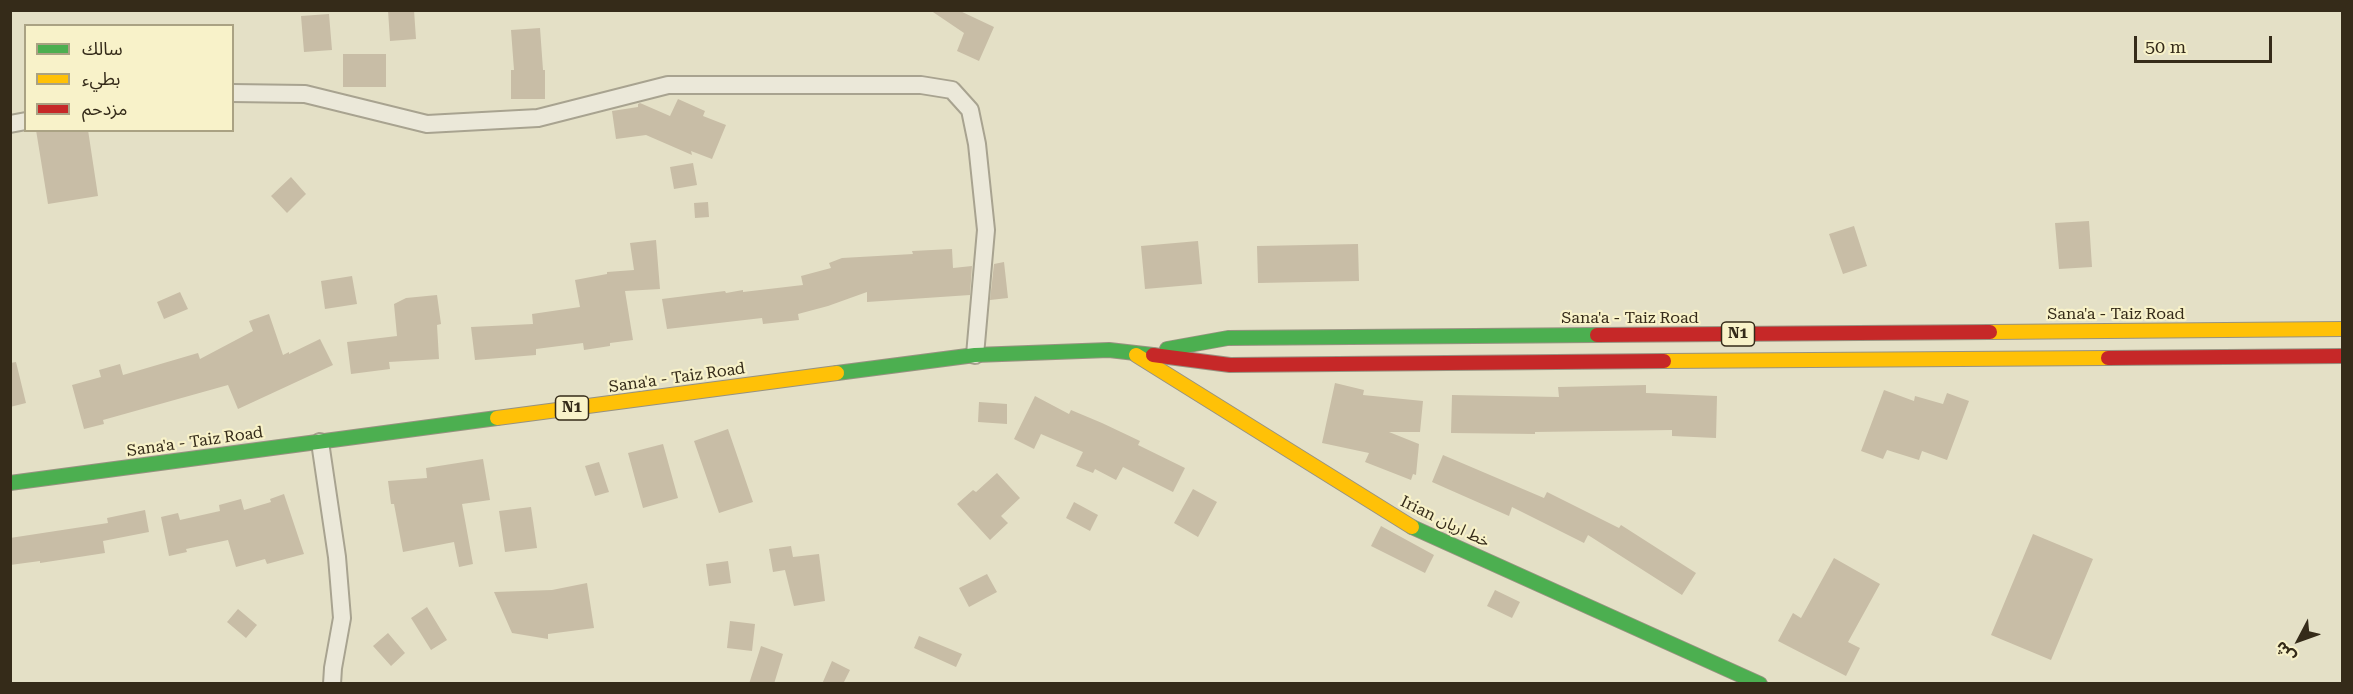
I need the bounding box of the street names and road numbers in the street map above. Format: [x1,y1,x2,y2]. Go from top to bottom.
street label: Sana'a - Taiz Road [2047,304,2185,324]
street label: Sana'a - Taiz Road [1561,308,1699,328]
road number: N1 [1722,322,1754,346]
street label: Sana'a - Taiz Road [608,359,746,397]
road number: N1 [556,396,588,420]
street label: Sana'a - Taiz Road [126,423,264,461]
street label: Irian خط اريان [1397,492,1493,552]

